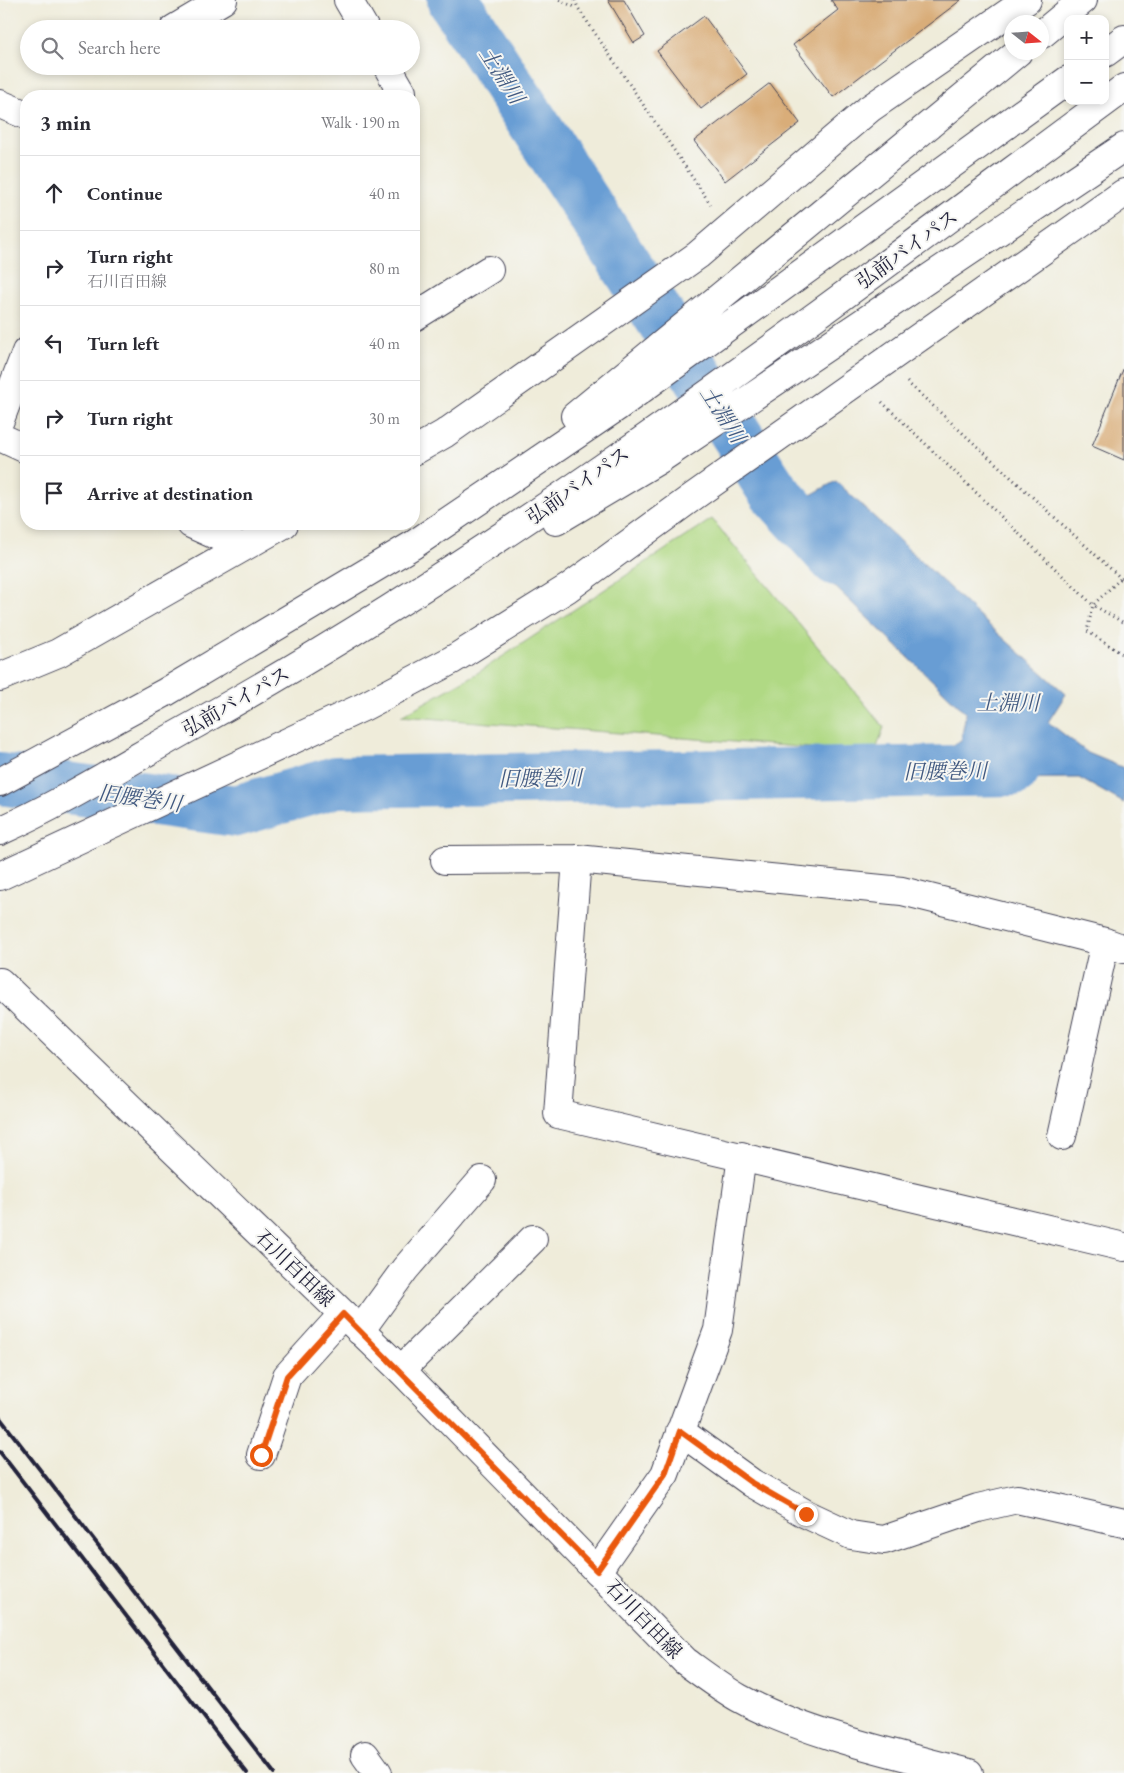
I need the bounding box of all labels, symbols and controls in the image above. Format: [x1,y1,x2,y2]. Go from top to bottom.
north arrow [1004,15,1049,60]
map controls [1064,15,1109,105]
button: + [1064,15,1109,60]
search box [20,20,420,75]
icon: search [38,34,66,62]
text: Search here [78,35,160,60]
water label: 土淵川 [474,41,532,110]
button: − [1064,60,1109,105]
text: 3 min [40,109,91,136]
text: Walk · 190 m [321,112,400,133]
icon: ahead [40,179,68,207]
text: Continue [87,181,162,206]
text: 40 m [369,183,400,204]
street label: 弘前バイパス [851,203,963,295]
text: Turn right [87,244,173,269]
icon: right [40,254,68,282]
text: 80 m [369,258,400,279]
text: 石川百田線 [87,271,167,292]
icon: left [40,329,68,357]
text: Turn left [87,331,159,356]
text: 40 m [369,333,400,354]
water label: 土淵川 [695,380,753,449]
icon: right [40,404,68,432]
text: Turn right [87,406,173,431]
text: 30 m [369,408,400,429]
street label: 弘前バイパス [522,440,634,530]
icon: arrive [40,479,68,507]
text: Arrive at destination [87,481,253,506]
street label: 弘前バイパス [178,660,294,742]
water label: 土淵川 [977,689,1041,716]
water label: 旧腰巻川 [903,757,989,785]
water label: 旧腰巻川 [498,764,584,792]
water label: 旧腰巻川 [97,779,185,817]
street label: 石川百田線 [250,1224,340,1312]
route start [250,1444,273,1467]
route end [795,1503,818,1526]
street label: 石川百田線 [600,1574,688,1664]

